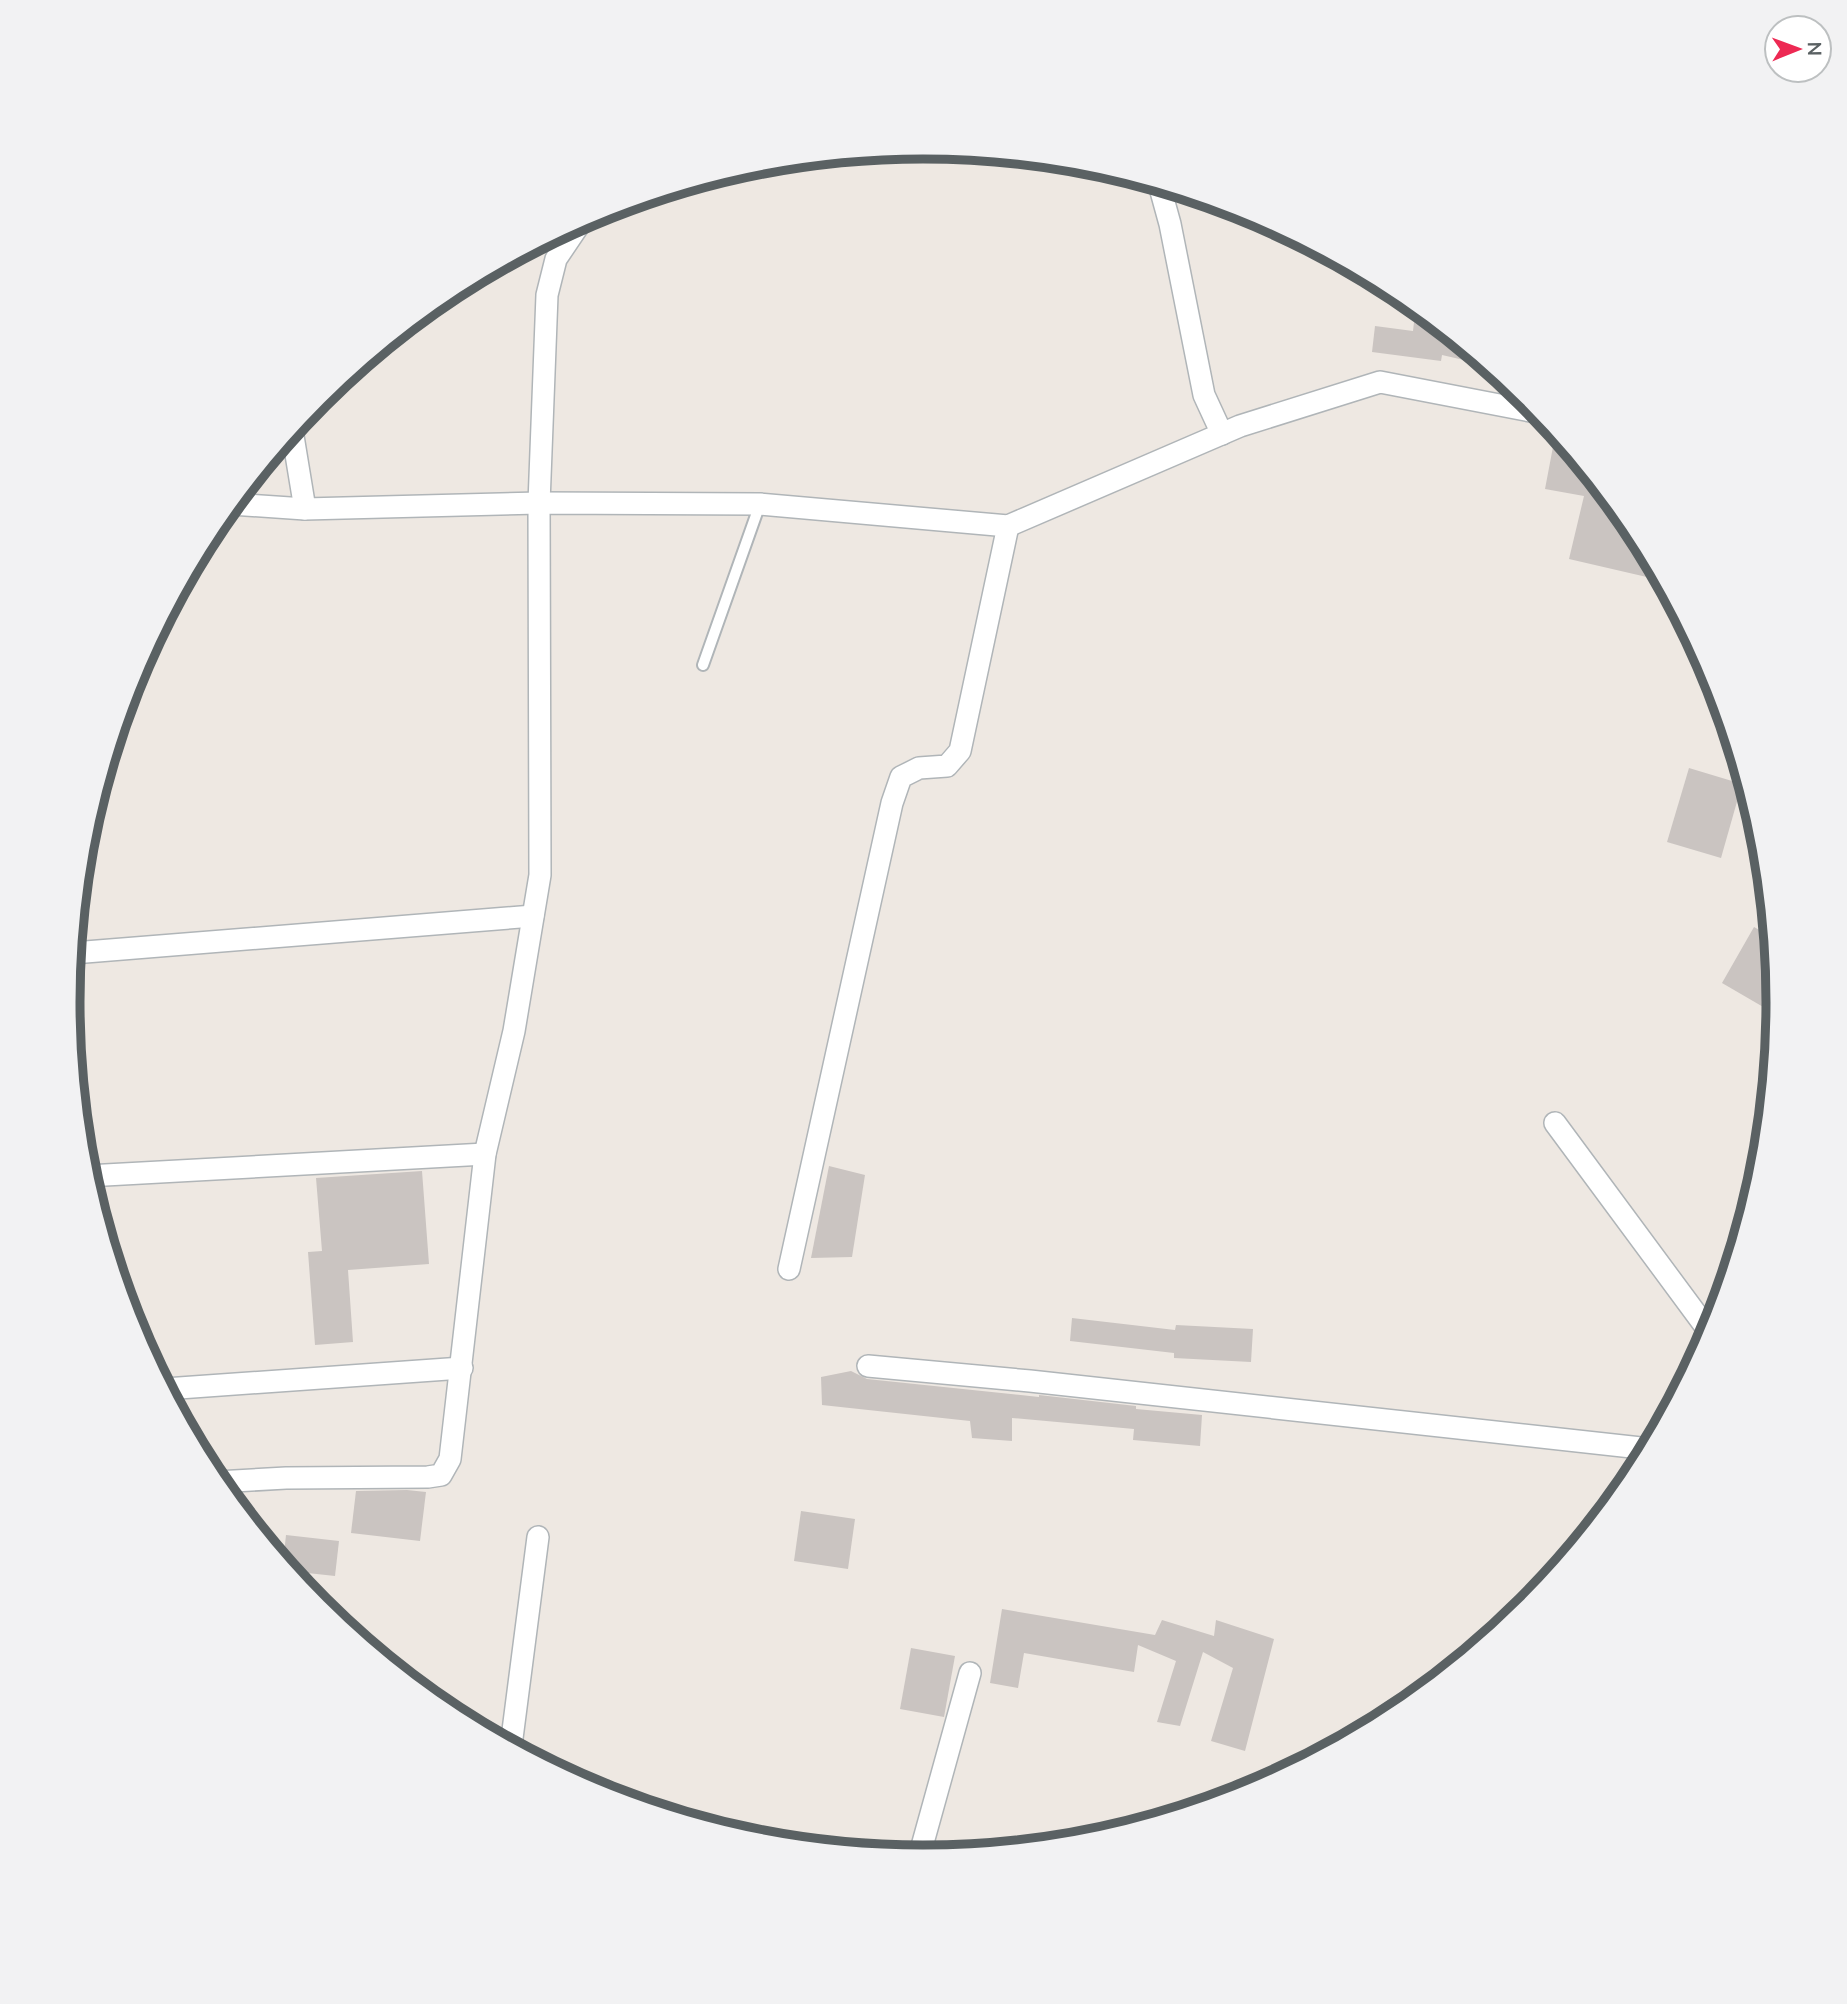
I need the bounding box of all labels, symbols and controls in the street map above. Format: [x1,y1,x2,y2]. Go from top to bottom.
north arrow [1763,14,1833,84]
text: N [1803,41,1827,56]

